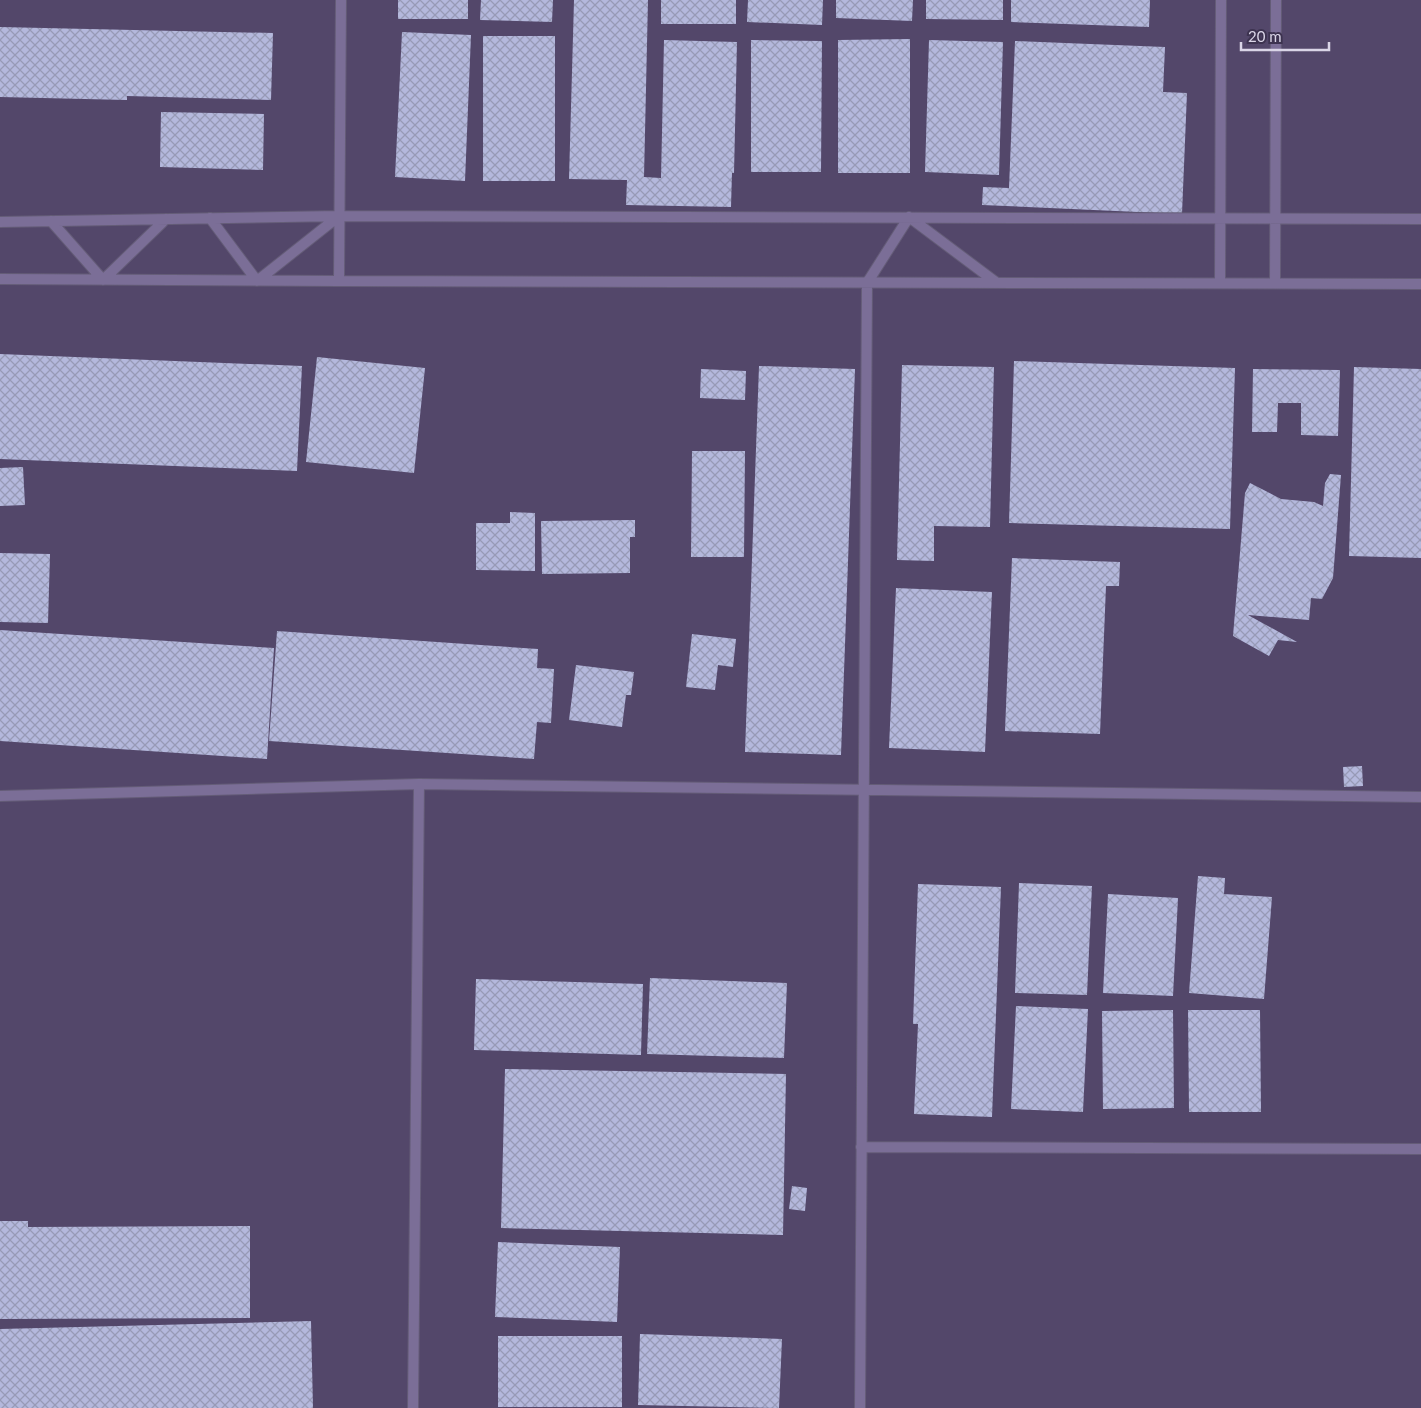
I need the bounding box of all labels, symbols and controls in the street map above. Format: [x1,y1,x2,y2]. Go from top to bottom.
scale bar [1241,20,1328,52]
text: 20 m [1248,27,1282,45]

